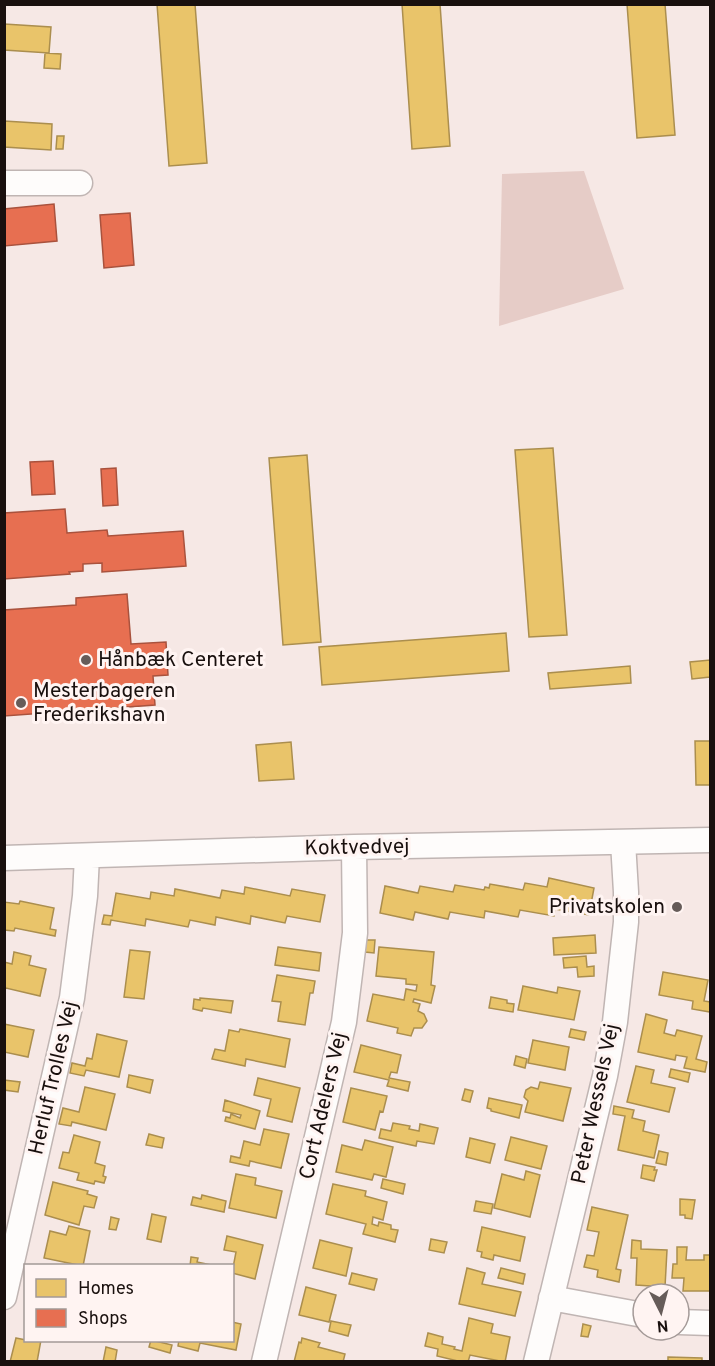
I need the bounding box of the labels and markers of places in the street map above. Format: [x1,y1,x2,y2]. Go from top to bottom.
place label: Hånbæk Centeret [98,647,264,674]
marker: Hånbæk Centeret [79,653,93,667]
place label: Mesterbageren Frederikshavn [33,678,176,729]
marker: Mesterbageren Frederikshavn [14,696,28,710]
place label: Privatskolen [549,894,665,921]
marker: Privatskolen [670,900,684,914]

